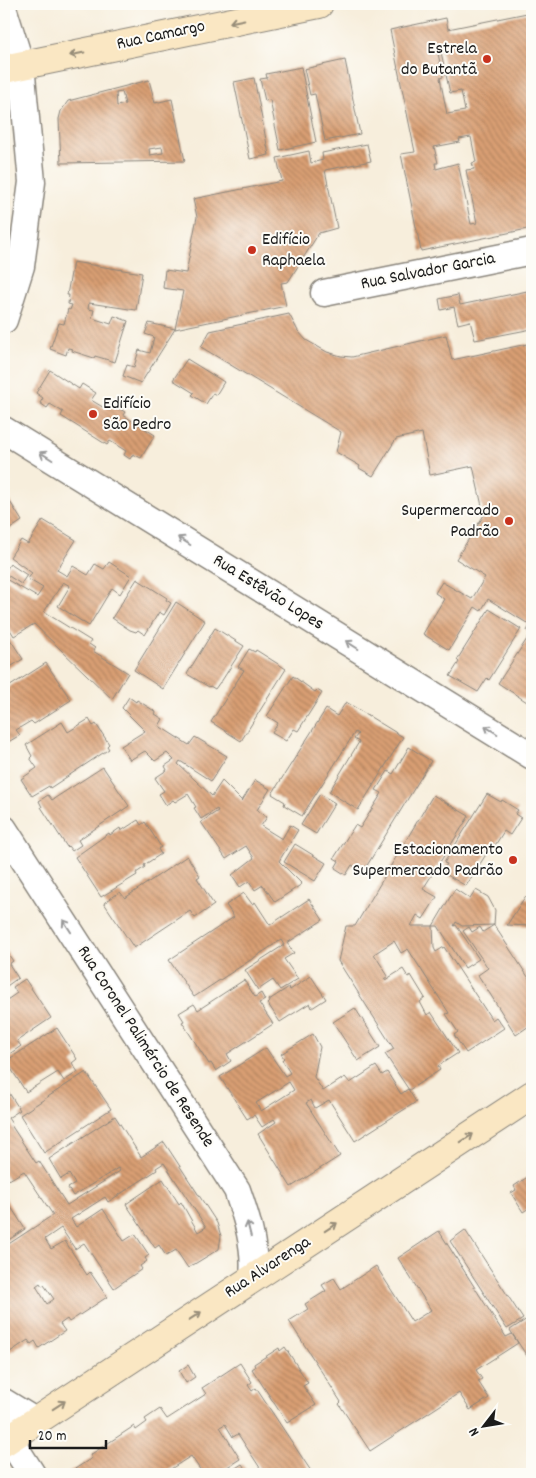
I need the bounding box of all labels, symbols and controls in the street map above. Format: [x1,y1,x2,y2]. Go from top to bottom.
street label: Rua Camargo [114,14,208,58]
one-way arrow [229,16,245,26]
place label: Estrela do Butantã [401,37,478,83]
one-way arrow [70,49,86,59]
marker: Estrela do Butantã [481,53,493,65]
place label: Edifício Raphaela [262,228,325,274]
marker: Edifício Raphaela [246,244,258,256]
street label: Rua Salvador Garcia [359,247,498,297]
place label: Edifício São Pedro [103,392,171,438]
marker: Edifício São Pedro [87,408,99,420]
one-way arrow [39,451,53,461]
place label: Supermercado Padrão [401,499,499,545]
marker: Supermercado Padrão [503,515,515,527]
one-way arrow [178,536,192,546]
street label: Rua Estêvão Lopes [208,549,328,637]
one-way arrow [346,639,360,649]
one-way arrow [484,725,498,735]
place label: Estacionamento Supermercado Padrão [352,838,503,884]
marker: Estacionamento Supermercado Padrão [507,854,519,866]
one-way arrow [62,920,72,934]
street label: Rua Coronel Palimércio de Resende [70,941,220,1153]
one-way arrow [459,1133,473,1143]
one-way arrow [323,1221,337,1231]
one-way arrow [244,1222,254,1238]
street label: Rua Alvarenga [220,1230,317,1305]
one-way arrow [187,1310,201,1320]
one-way arrow [52,1400,66,1410]
north arrow [458,1400,508,1450]
scale bar [30,1418,106,1450]
text: N [464,1423,485,1440]
text: 20 m [38,1426,66,1448]

